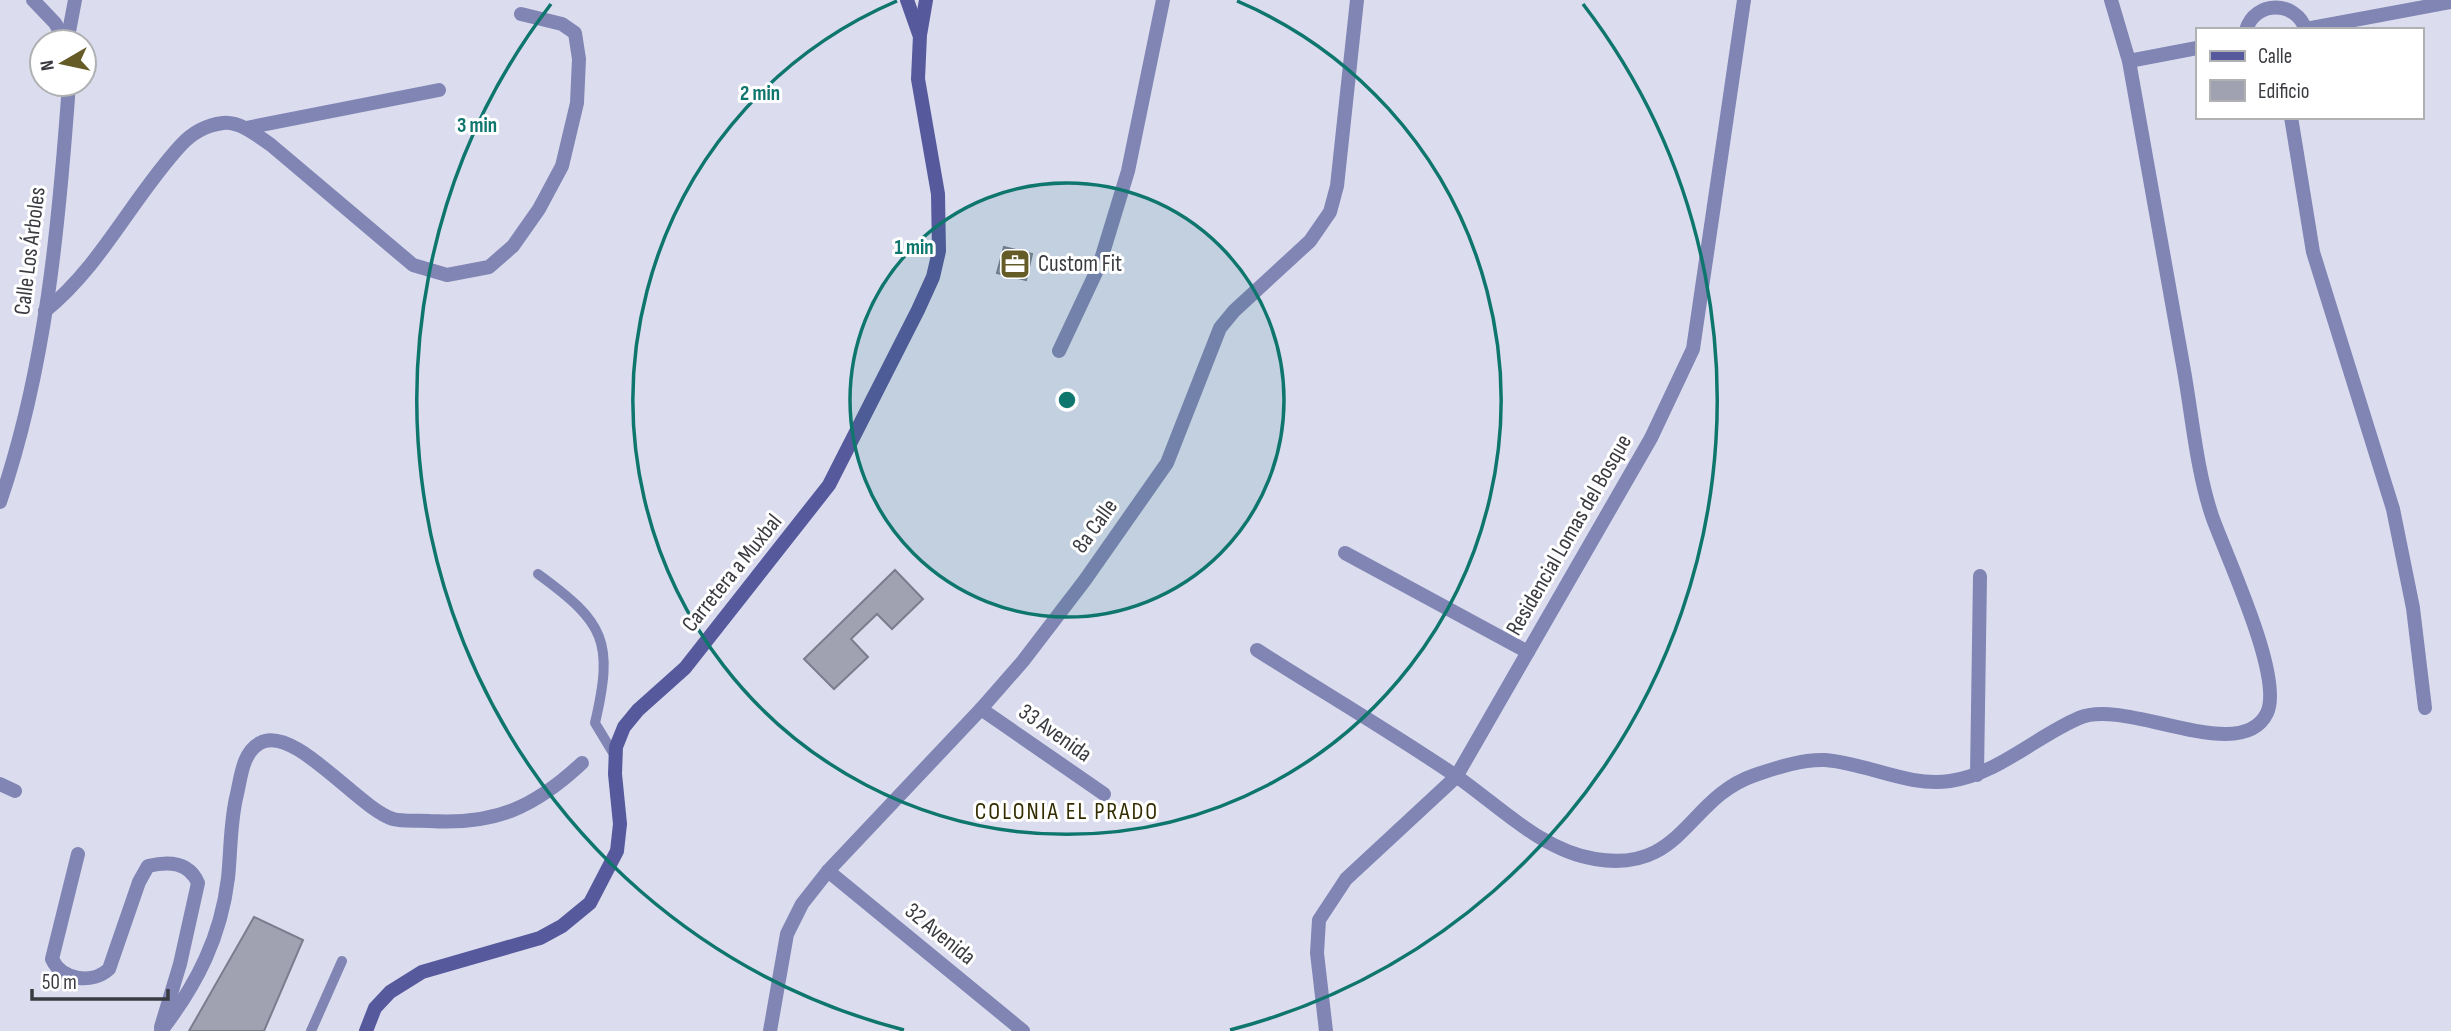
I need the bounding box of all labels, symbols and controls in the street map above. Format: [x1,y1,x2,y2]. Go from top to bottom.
north arrow [28,28,98,98]
legend [2196,28,2423,119]
text: Calle [2258,44,2292,69]
text: N [36,59,60,72]
text: Edificio [2258,79,2309,104]
text: 2 min [740,81,780,106]
text: 3 min [457,113,497,138]
street label: Calle Los Árboles [8,185,52,317]
text: 1 min [894,235,934,260]
office icon: Custom Fit [998,247,1032,281]
place label: Custom Fit [1038,250,1122,278]
centre of rings [1055,388,1079,412]
street label: Residencial Lomas del Bosque [1500,429,1638,641]
street label: 8a Calle [1066,493,1124,559]
street label: Carretera a Muxbal [676,508,788,638]
street label: 33 Avenida [1013,698,1097,768]
district label: COLONIA EL PRADO [975,797,1159,826]
street label: 32 Avenida [899,897,981,971]
scale bar [32,958,168,1002]
text: 50 m [42,970,77,995]

